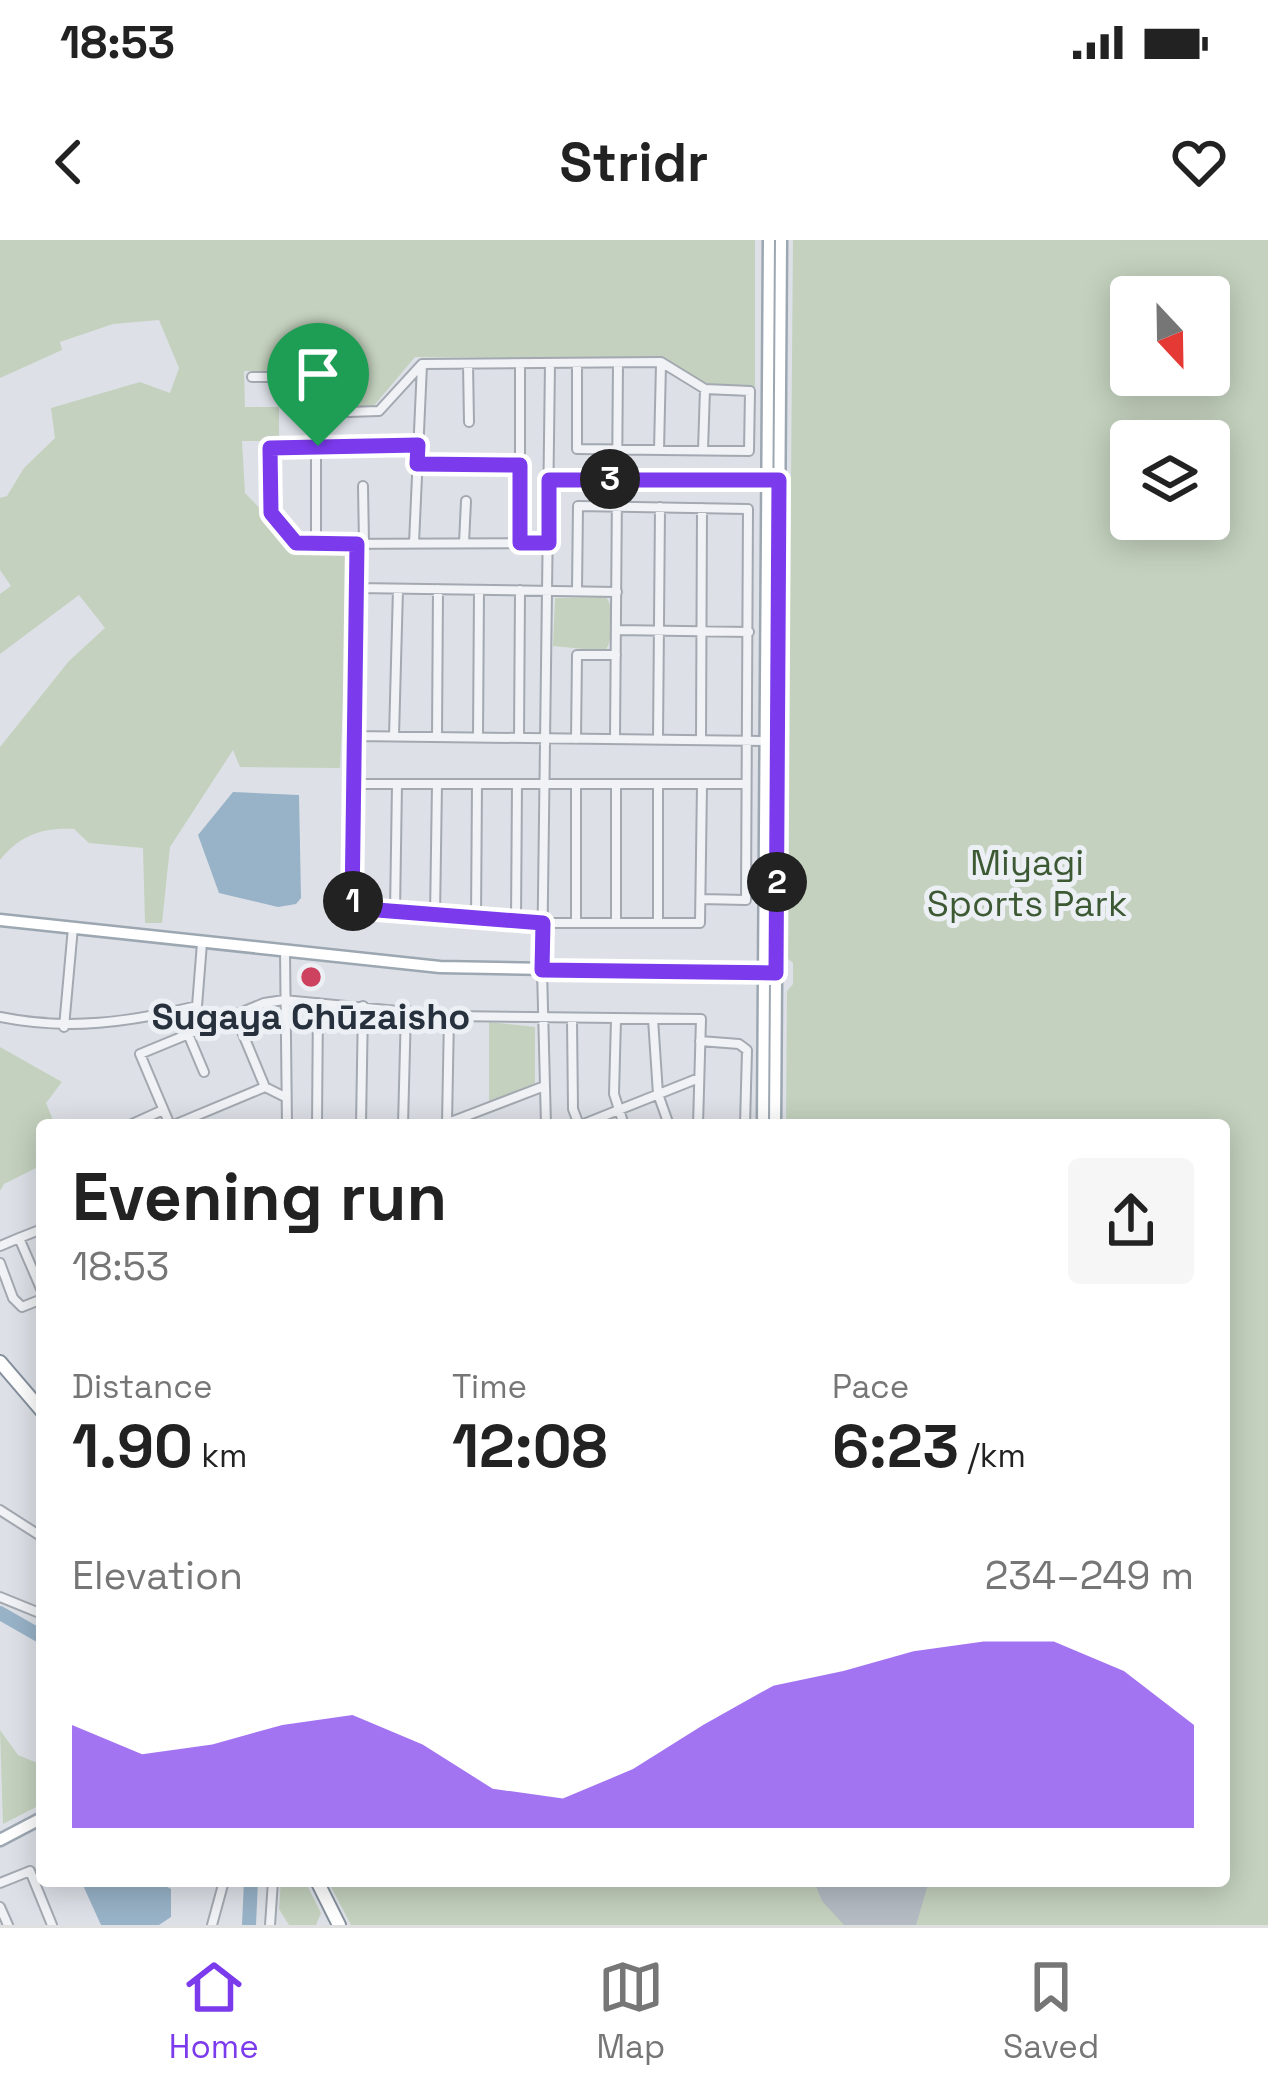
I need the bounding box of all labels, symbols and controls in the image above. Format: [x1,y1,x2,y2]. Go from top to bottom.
text: 18:53 [60,14,175,71]
text: Stridr [560,128,708,197]
icon: back [36,129,102,195]
icon: heart [1166,129,1232,195]
north arrow [1110,276,1230,396]
map controls [1110,276,1230,540]
pin [267,323,369,446]
icon: arrive [285,341,351,407]
button: layers [1110,420,1230,540]
pin: 3 [580,449,640,509]
text: 3 [600,458,620,500]
park label: Miyagi Sports Park [927,840,1127,927]
pin: 2 [747,852,807,912]
text: 2 [767,861,787,903]
pin: 1 [323,871,383,931]
text: 1 [346,880,360,922]
marker: Sugaya Chūzaisho [298,964,324,990]
place label: Sugaya Chūzaisho [152,994,470,1040]
text: Evening run [72,1155,447,1239]
button: share [1068,1158,1194,1284]
text: 18:53 [72,1242,169,1291]
text: Distance [72,1366,213,1408]
text: Time [452,1366,527,1408]
text: Pace [832,1366,909,1408]
text: 1.90 [72,1408,193,1485]
text: 12:08 [452,1408,608,1485]
text: 6:23 [832,1408,959,1485]
text: km [193,1435,247,1477]
text: /km [959,1435,1026,1477]
text: Elevation [72,1551,243,1600]
text: 234–249 m [985,1551,1194,1600]
tab: Home [169,1954,259,2068]
tab: Map [596,1954,665,2068]
tab: Saved [1003,1954,1099,2068]

